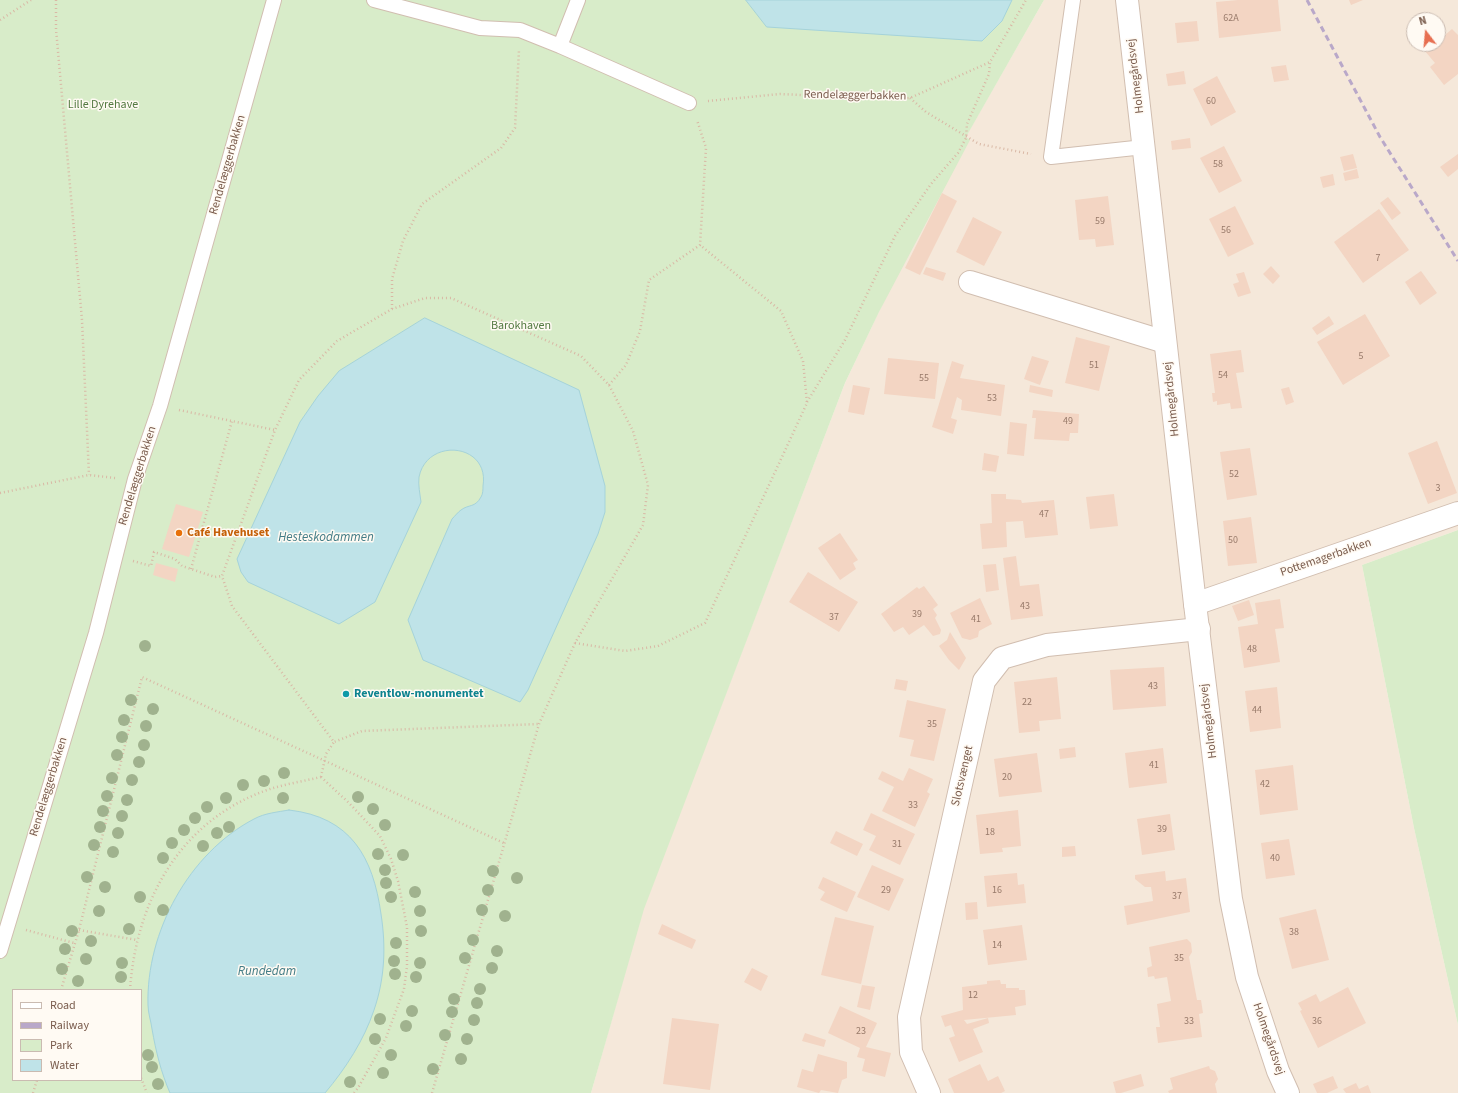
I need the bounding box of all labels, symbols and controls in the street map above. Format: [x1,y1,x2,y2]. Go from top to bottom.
north arrow [1406,12,1446,52]
house number: 62A [1223,13,1239,25]
text: N [1417,13,1428,29]
street label: Holmegårdsvej [1124,38,1148,114]
street label: Rendelæggerbakken [803,88,907,104]
house number: 60 [1206,96,1216,108]
park label: Lille Dyrehave [68,98,138,112]
street label: Rendelæggerbakken [207,114,249,216]
house number: 58 [1213,159,1223,171]
house number: 59 [1095,216,1105,228]
house number: 56 [1221,225,1231,237]
house number: 7 [1376,253,1380,265]
park label: Barokhaven [491,319,551,333]
house number: 5 [1359,351,1363,363]
house number: 51 [1089,360,1099,372]
street label: Holmegårdsvej [1161,361,1183,437]
house number: 54 [1218,370,1228,382]
house number: 55 [919,373,929,385]
house number: 53 [987,393,997,405]
house number: 49 [1063,416,1073,428]
street label: Rendelæggerbakken [116,425,160,527]
house number: 52 [1229,469,1239,481]
house number: 3 [1436,483,1440,495]
house number: 47 [1039,509,1049,521]
place label: Café Havehuset [187,526,269,540]
marker: Café Havehuset [174,528,184,538]
water label: Hesteskodammen [278,530,374,546]
house number: 50 [1228,535,1238,547]
street label: Pottemagerbakken [1279,536,1373,580]
house number: 43 [1020,601,1030,613]
house number: 39 [912,609,922,621]
house number: 37 [829,612,839,624]
house number: 41 [971,614,981,626]
house number: 48 [1247,644,1257,656]
house number: 43 [1148,681,1158,693]
street label: Holmegårdsvej [1197,683,1221,759]
place label: Reventlow-monumentet [354,687,484,701]
marker: Reventlow-monumentet [341,689,351,699]
house number: 22 [1022,697,1032,709]
house number: 44 [1252,705,1262,717]
house number: 35 [927,719,937,731]
street label: Rendelæggerbakken [27,736,71,838]
street label: Slotsvænget [949,744,977,808]
house number: 41 [1149,760,1159,772]
house number: 20 [1002,772,1012,784]
house number: 42 [1260,779,1270,791]
house number: 33 [908,800,918,812]
house number: 39 [1157,824,1167,836]
house number: 18 [985,827,995,839]
house number: 31 [892,839,902,851]
house number: 40 [1270,853,1280,865]
house number: 29 [881,885,891,897]
house number: 16 [992,885,1002,897]
house number: 37 [1172,891,1182,903]
house number: 38 [1289,927,1299,939]
house number: 14 [992,940,1002,952]
house number: 35 [1174,953,1184,965]
water label: Rundedam [238,964,296,980]
legend [12,989,142,1081]
house number: 12 [968,990,978,1002]
text: Road [50,997,76,1014]
street label: Holmegårdsvej [1249,1001,1287,1077]
house number: 33 [1184,1016,1194,1028]
house number: 36 [1312,1016,1322,1028]
text: Railway [50,1017,89,1034]
house number: 23 [856,1026,866,1038]
text: Park [50,1037,72,1054]
text: Water [50,1057,79,1074]

